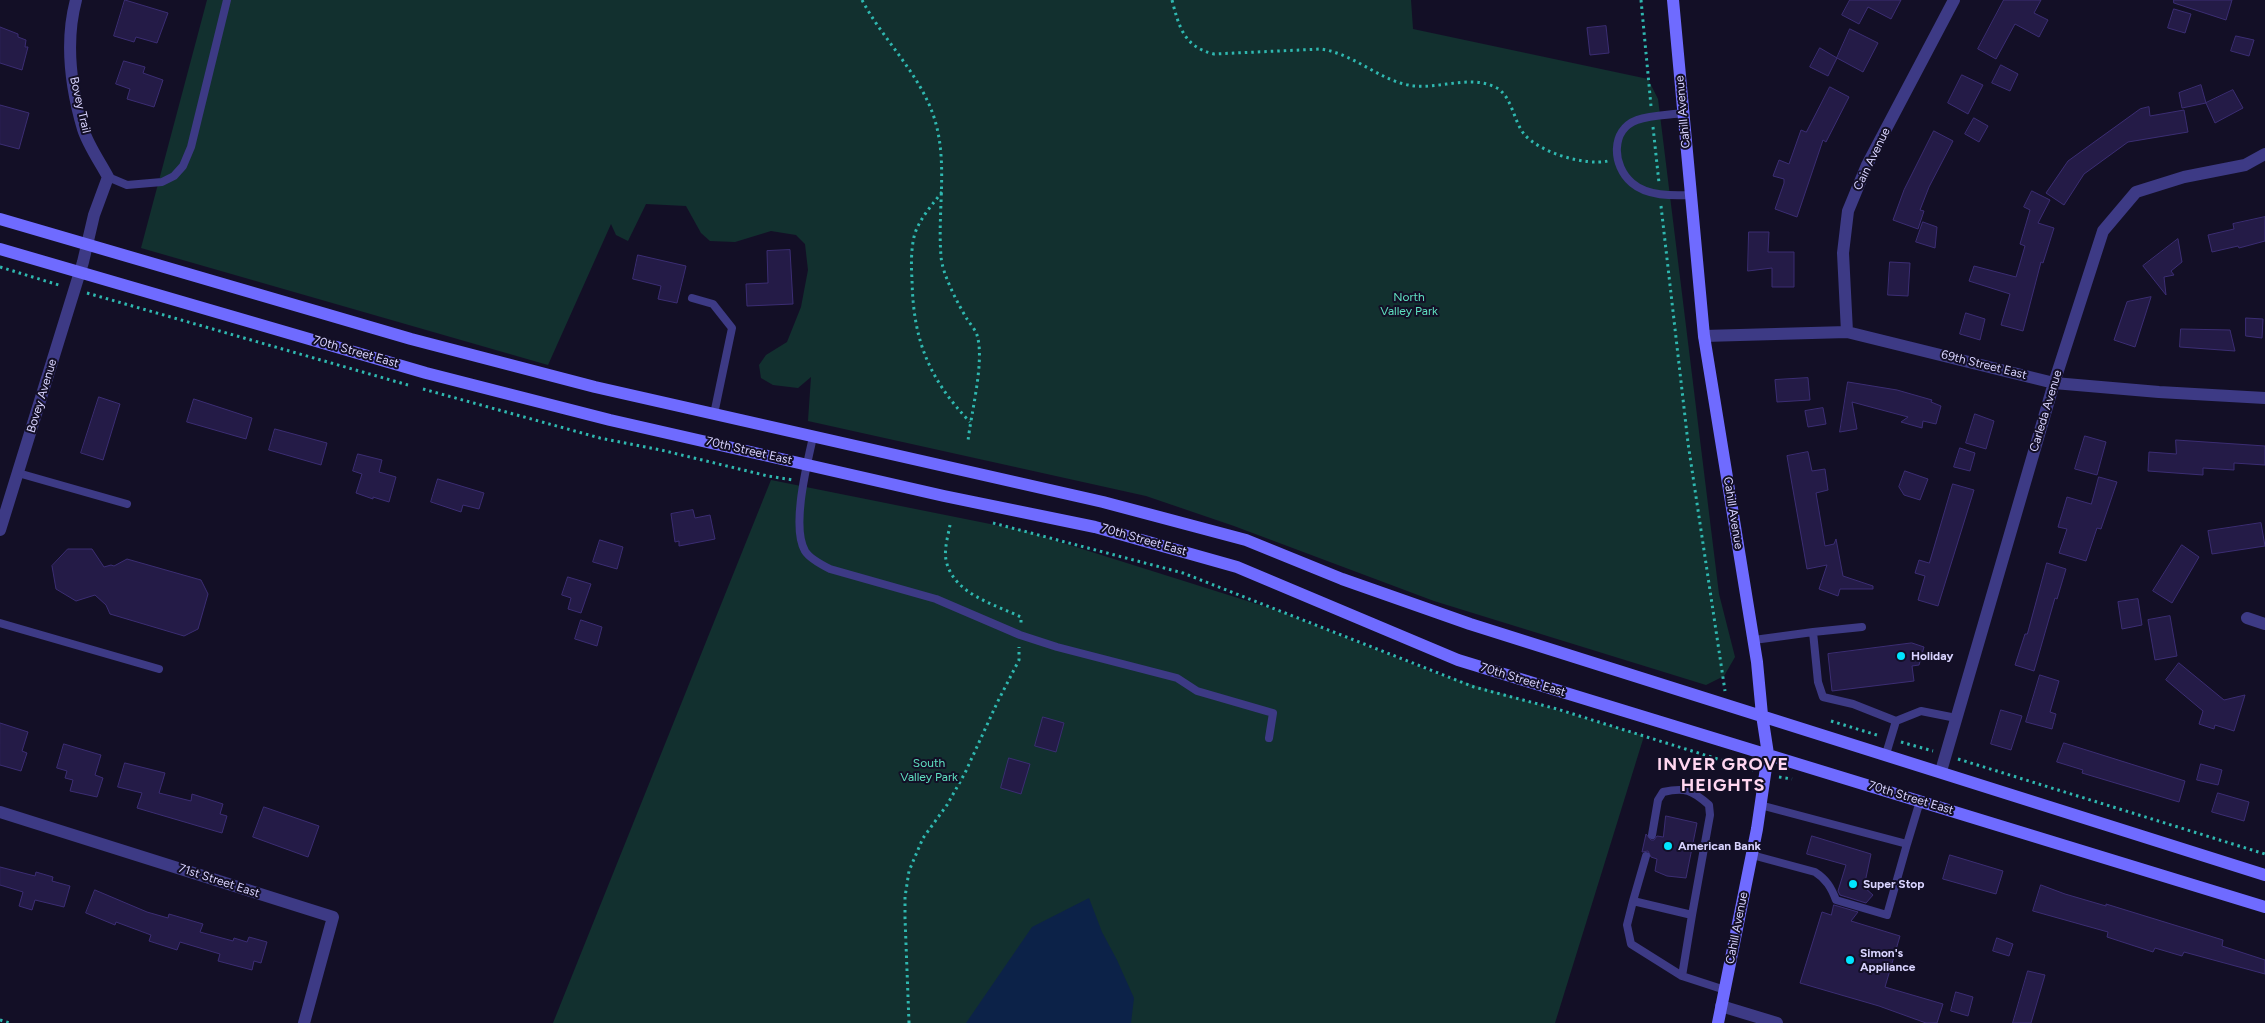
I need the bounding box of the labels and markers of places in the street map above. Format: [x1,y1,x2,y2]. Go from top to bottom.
place label: Holiday [1911,649,1953,663]
marker: Holiday [1895,650,1907,662]
place label: American Bank [1678,839,1761,853]
marker: American Bank [1662,840,1674,852]
place label: Super Stop [1863,877,1925,891]
marker: Super Stop [1847,878,1859,890]
place label: Simon's Appliance [1860,946,1915,974]
marker: Simon's Appliance [1844,954,1856,966]

